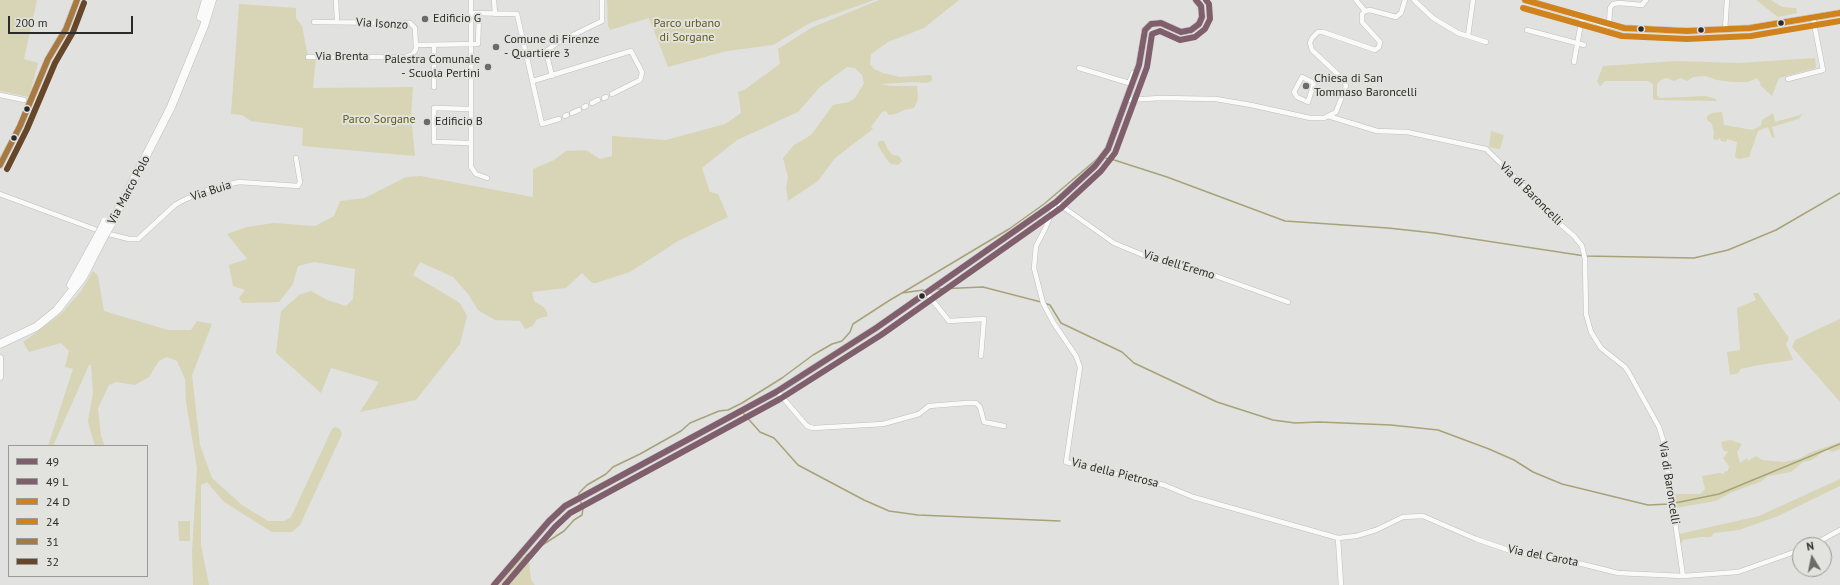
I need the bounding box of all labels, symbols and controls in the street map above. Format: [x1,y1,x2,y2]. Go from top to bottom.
scale bar [10,8,135,34]
place label: Edificio G [433,12,481,26]
marker: Edificio G [420,14,430,24]
text: 200 m [15,15,48,30]
street label: Via Isonzo [355,15,409,33]
park label: Parco urbano di Sorgane [653,17,721,45]
unlabelled marker [1776,18,1786,28]
unlabelled marker [1636,24,1646,34]
unlabelled marker [1696,25,1706,35]
place label: Comune di Firenze - Quartiere 3 [504,33,599,61]
marker: Comune di Firenze - Quartiere 3 [491,42,501,52]
street label: Via Brenta [316,50,368,64]
place label: Palestra Comunale - Scuola Pertini [385,53,480,81]
marker: Palestra Comunale - Scuola Pertini [483,62,493,72]
place label: Chiesa di San Tommaso Baroncelli [1314,72,1417,100]
marker: Chiesa di San Tommaso Baroncelli [1301,81,1311,91]
unlabelled marker [22,104,32,114]
park label: Parco Sorgane [342,113,416,127]
place label: Edificio B [435,115,483,129]
marker: Edificio B [422,117,432,127]
unlabelled marker [9,133,19,143]
street label: Via Marco Polo [105,153,153,227]
street label: Via di Baroncelli [1496,159,1566,229]
street label: Via Buia [189,178,233,204]
street label: Via dell'Eremo [1141,247,1217,283]
unlabelled marker [917,291,927,301]
street label: Via di Baroncelli [1655,441,1683,525]
legend [8,445,148,577]
text: 49 [46,454,59,469]
street label: Via della Pietrosa [1070,455,1160,491]
text: 49 L [46,474,69,489]
text: 24 D [46,494,70,509]
text: 24 [46,514,59,529]
text: 31 [46,534,59,549]
north arrow [1792,537,1832,577]
text: N [1805,539,1815,554]
street label: Via del Carota [1506,542,1580,570]
text: 32 [46,554,59,569]

